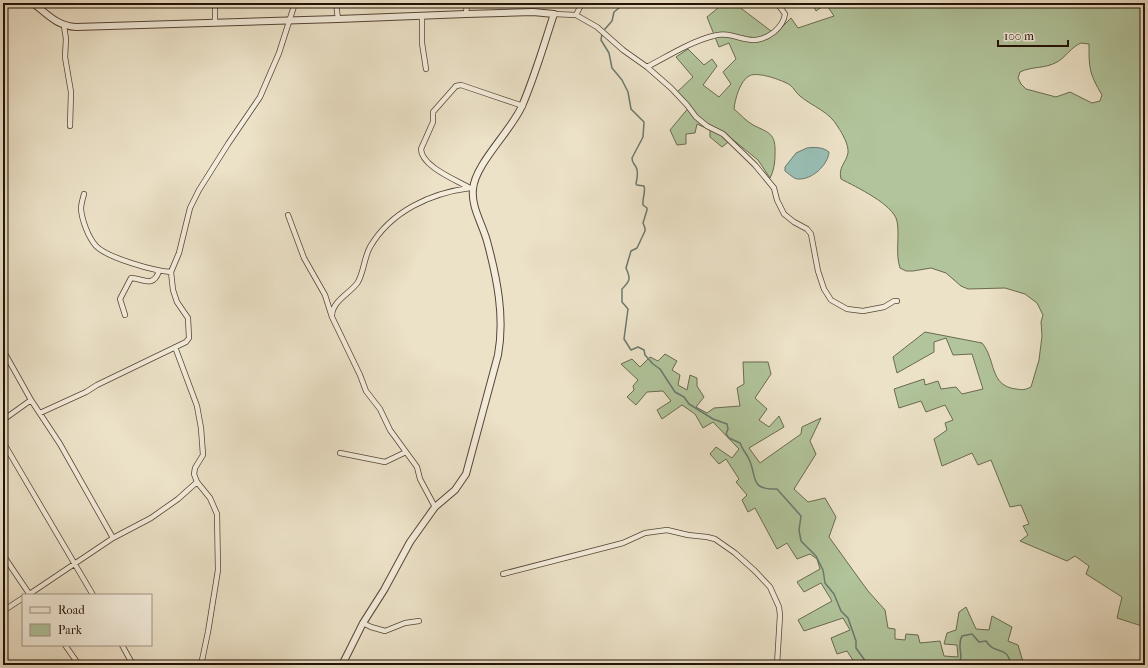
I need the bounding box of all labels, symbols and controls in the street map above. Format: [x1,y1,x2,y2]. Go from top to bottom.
scale bar [998,22,1068,48]
text: 100 m [1004,29,1034,43]
legend [22,594,152,646]
text: Road [58,603,85,617]
text: Park [58,623,83,637]

